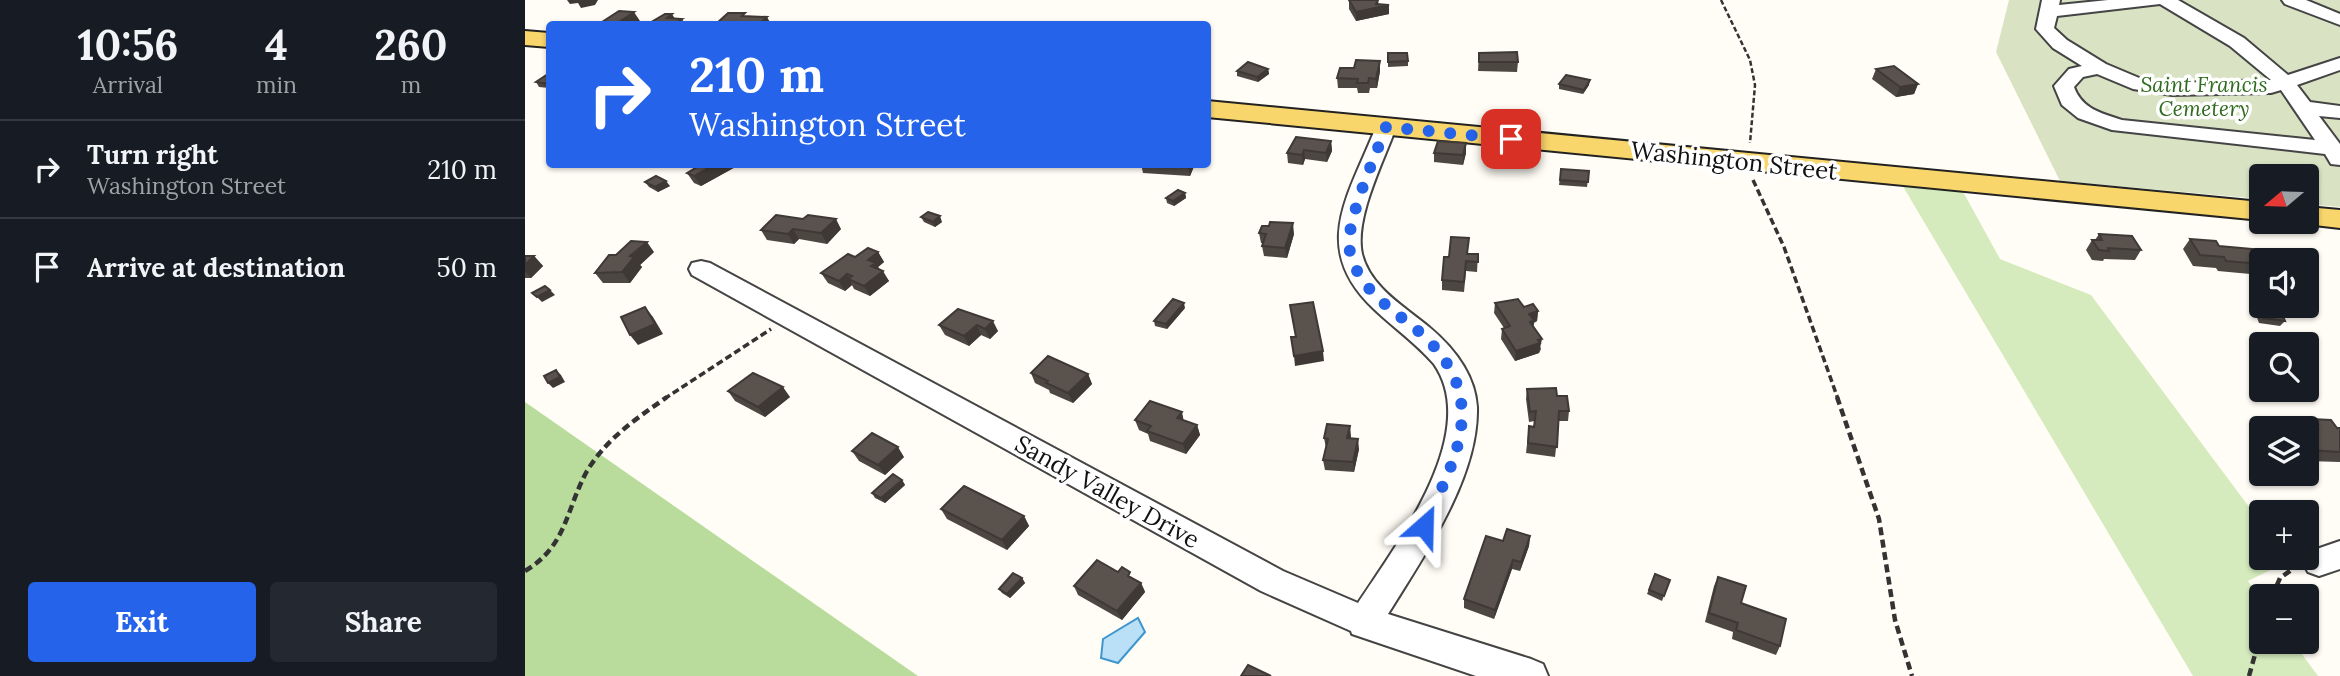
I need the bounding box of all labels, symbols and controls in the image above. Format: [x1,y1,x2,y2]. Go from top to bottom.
text: 10:56 [77,18,179,72]
text: 4 [265,18,288,72]
text: 260 [374,18,448,72]
text: 210 m [689,43,824,105]
icon: right [574,49,665,140]
text: Arrival [93,70,163,99]
text: min [256,70,297,99]
text: m [401,70,421,99]
park label: Saint Francis Cemetery [2140,71,2268,122]
text: Washington Street [689,104,966,145]
pin [1481,109,1541,169]
icon: arrive [1492,120,1530,158]
street label: Washington Street [1629,134,1840,187]
text: Turn right [87,138,218,171]
icon: right [28,150,66,188]
text: 210 m [427,153,497,186]
north arrow [2249,164,2319,234]
map controls [2249,164,2319,654]
text: Washington Street [87,171,286,200]
icon: arrive [28,248,66,286]
button: sound [2249,248,2319,318]
text: Arrive at destination [87,251,345,284]
text: 50 m [437,251,497,284]
button: search [2249,332,2319,402]
button: layers [2249,416,2319,486]
street label: Sandy Valley Drive [1010,428,1205,555]
position arrow [1387,489,1461,563]
button: + [2249,500,2319,570]
button: Exit [28,582,256,662]
button: Share [270,582,497,662]
button: − [2249,584,2319,654]

